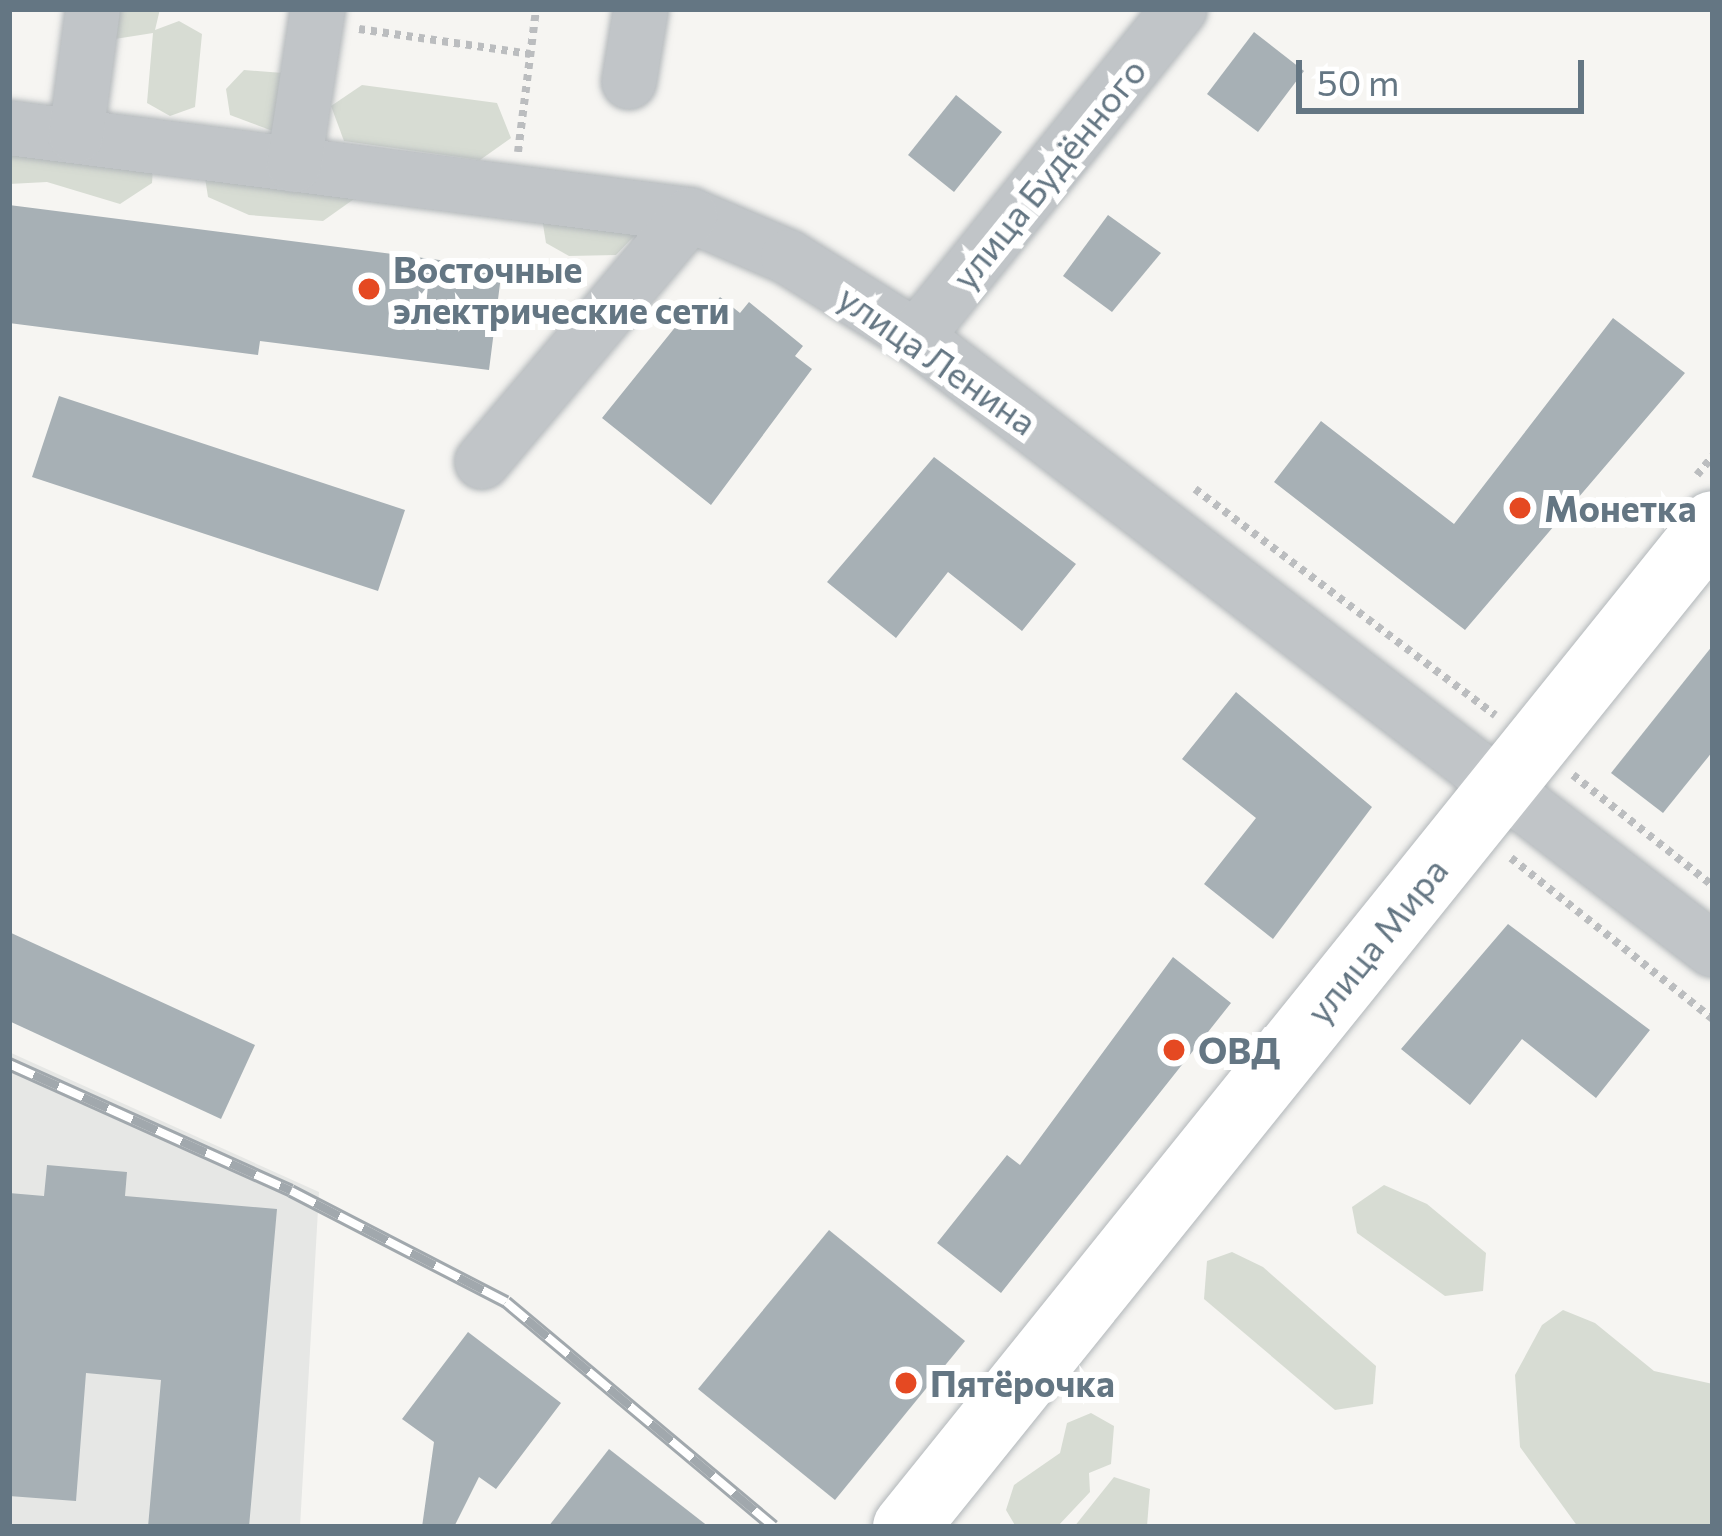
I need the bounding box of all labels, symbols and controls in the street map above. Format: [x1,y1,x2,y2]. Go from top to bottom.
scale bar [1302,36,1590,110]
street label: улица Будённого [942,49,1154,297]
text: 50 m [1317,59,1399,103]
place label: Восточные электрические сети [393,246,730,331]
street label: улица Ленина [831,275,1045,443]
marker: Восточные электрические сети [356,276,382,302]
place label: Монетка [1544,486,1696,530]
marker: Монетка [1507,495,1533,521]
street label: улица Мира [1296,849,1456,1031]
place label: ОВД [1198,1028,1280,1072]
marker: ОВД [1161,1037,1187,1063]
place label: Пятёрочка [930,1361,1115,1405]
marker: Пятёрочка [893,1370,919,1396]

